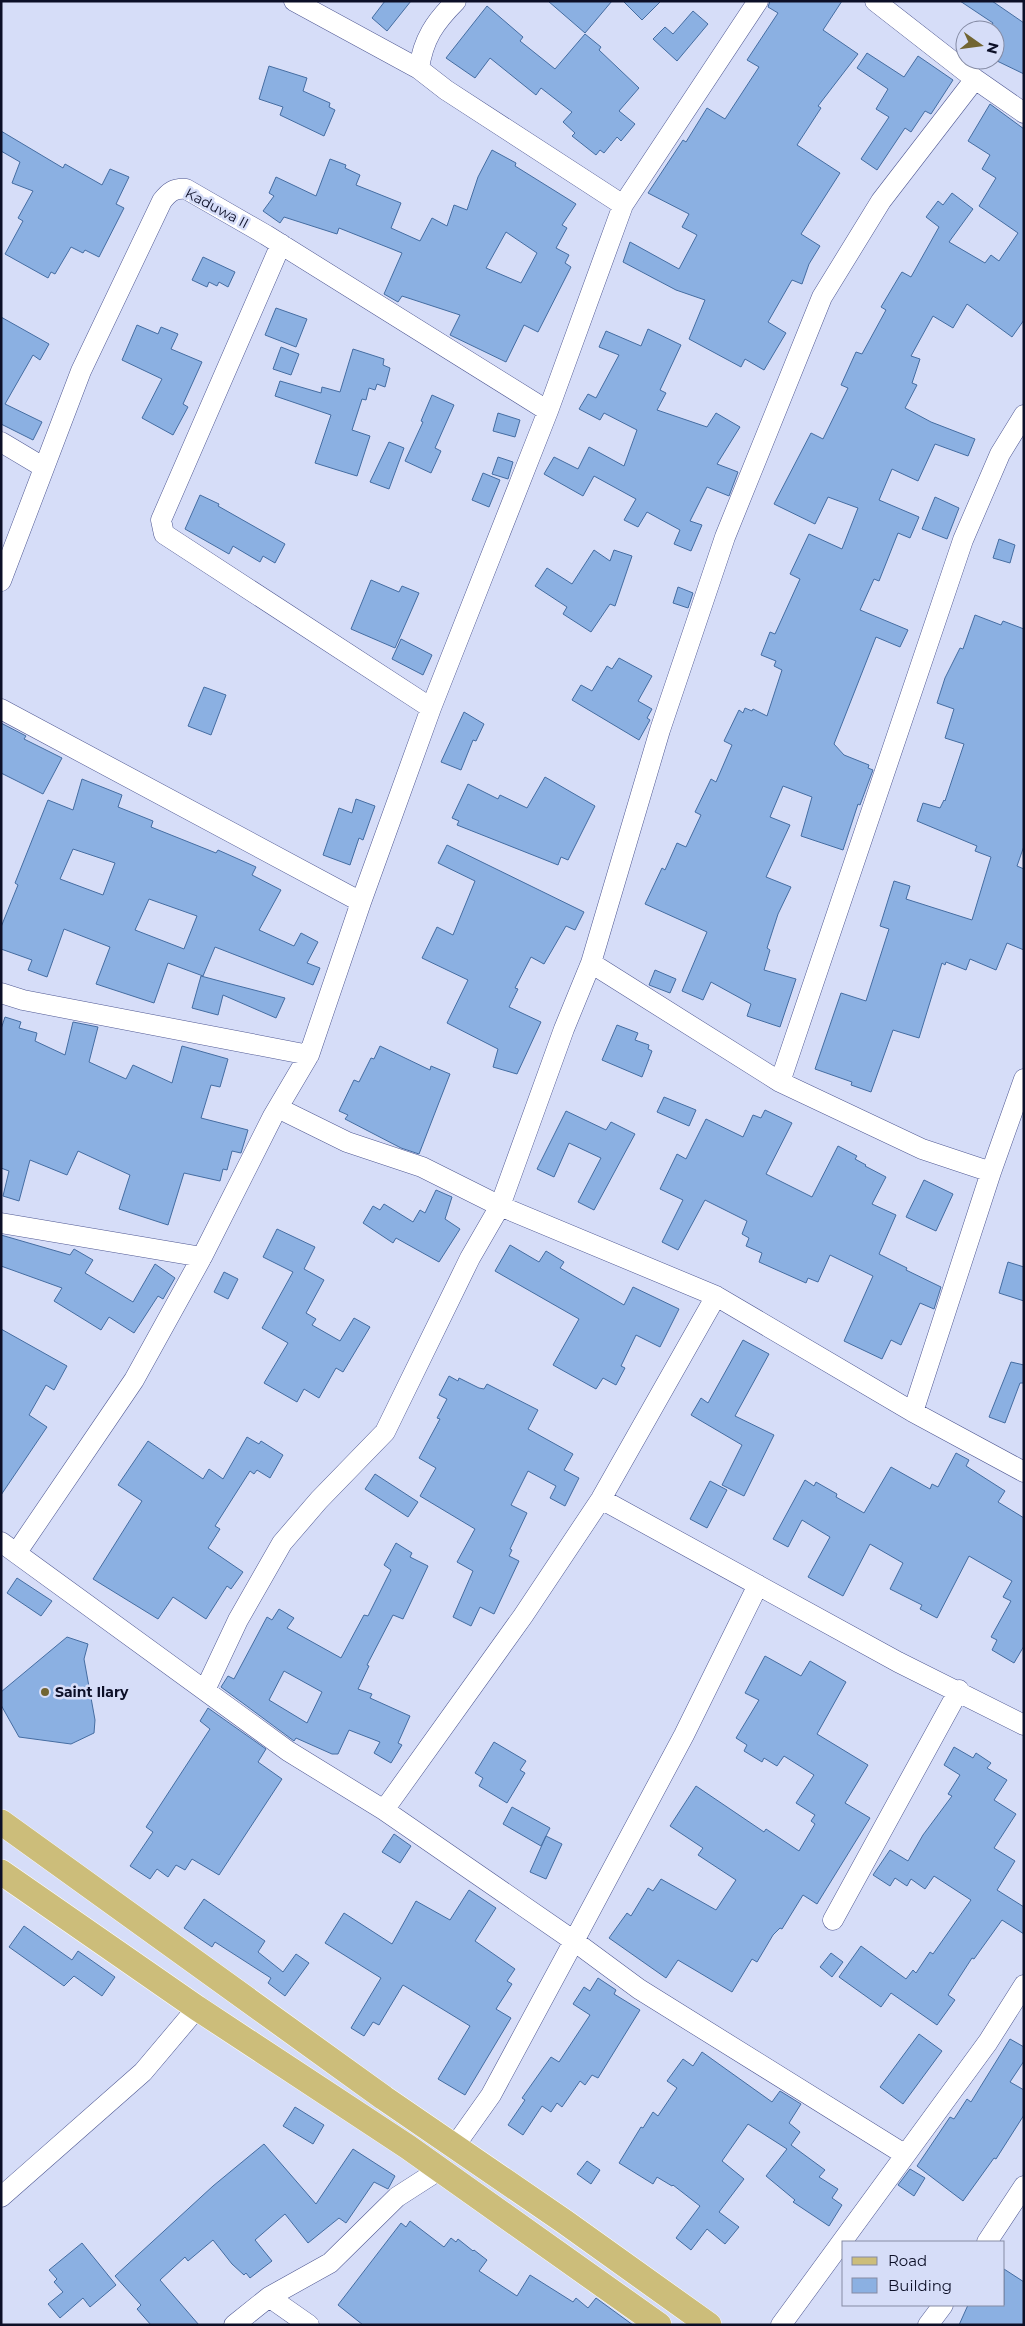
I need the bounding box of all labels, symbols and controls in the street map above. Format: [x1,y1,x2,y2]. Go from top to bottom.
north arrow [955,20,1005,70]
text: N [983,40,1003,56]
street label: Kaduwa II [182,184,252,232]
place label: Saint Ilary [55,1683,129,1701]
marker: Saint Ilary [39,1686,51,1698]
legend [842,2241,1005,2306]
text: Road [888,2251,927,2270]
text: Building [888,2276,952,2295]

